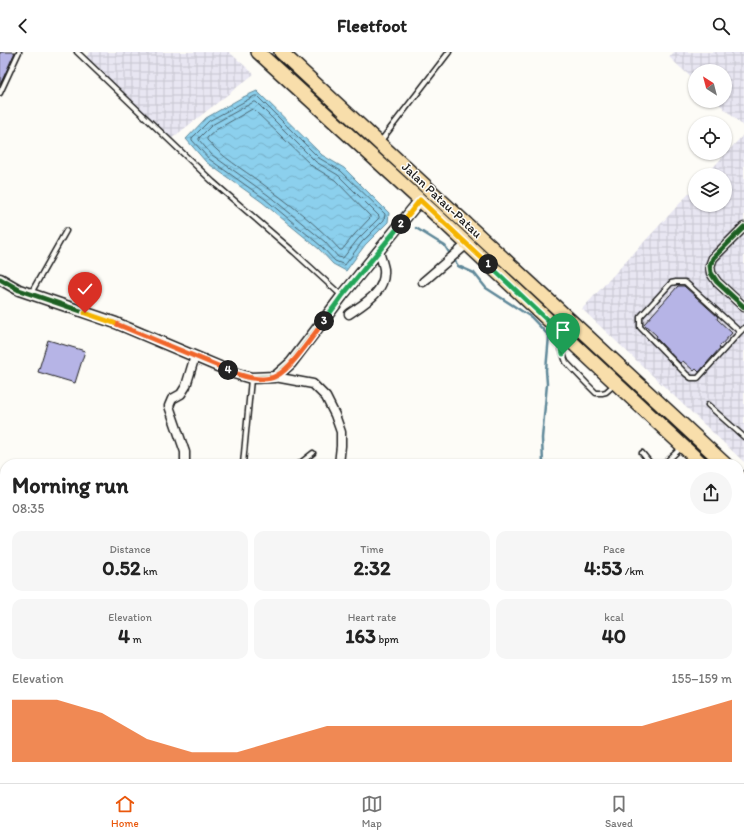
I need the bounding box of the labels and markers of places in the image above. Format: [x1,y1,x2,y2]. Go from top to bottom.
pin: 2 [391,214,411,234]
pin: 1 [478,254,498,274]
pin [68,272,102,313]
pin: 3 [314,311,334,331]
pin [546,313,580,354]
pin: 4 [218,360,238,380]

